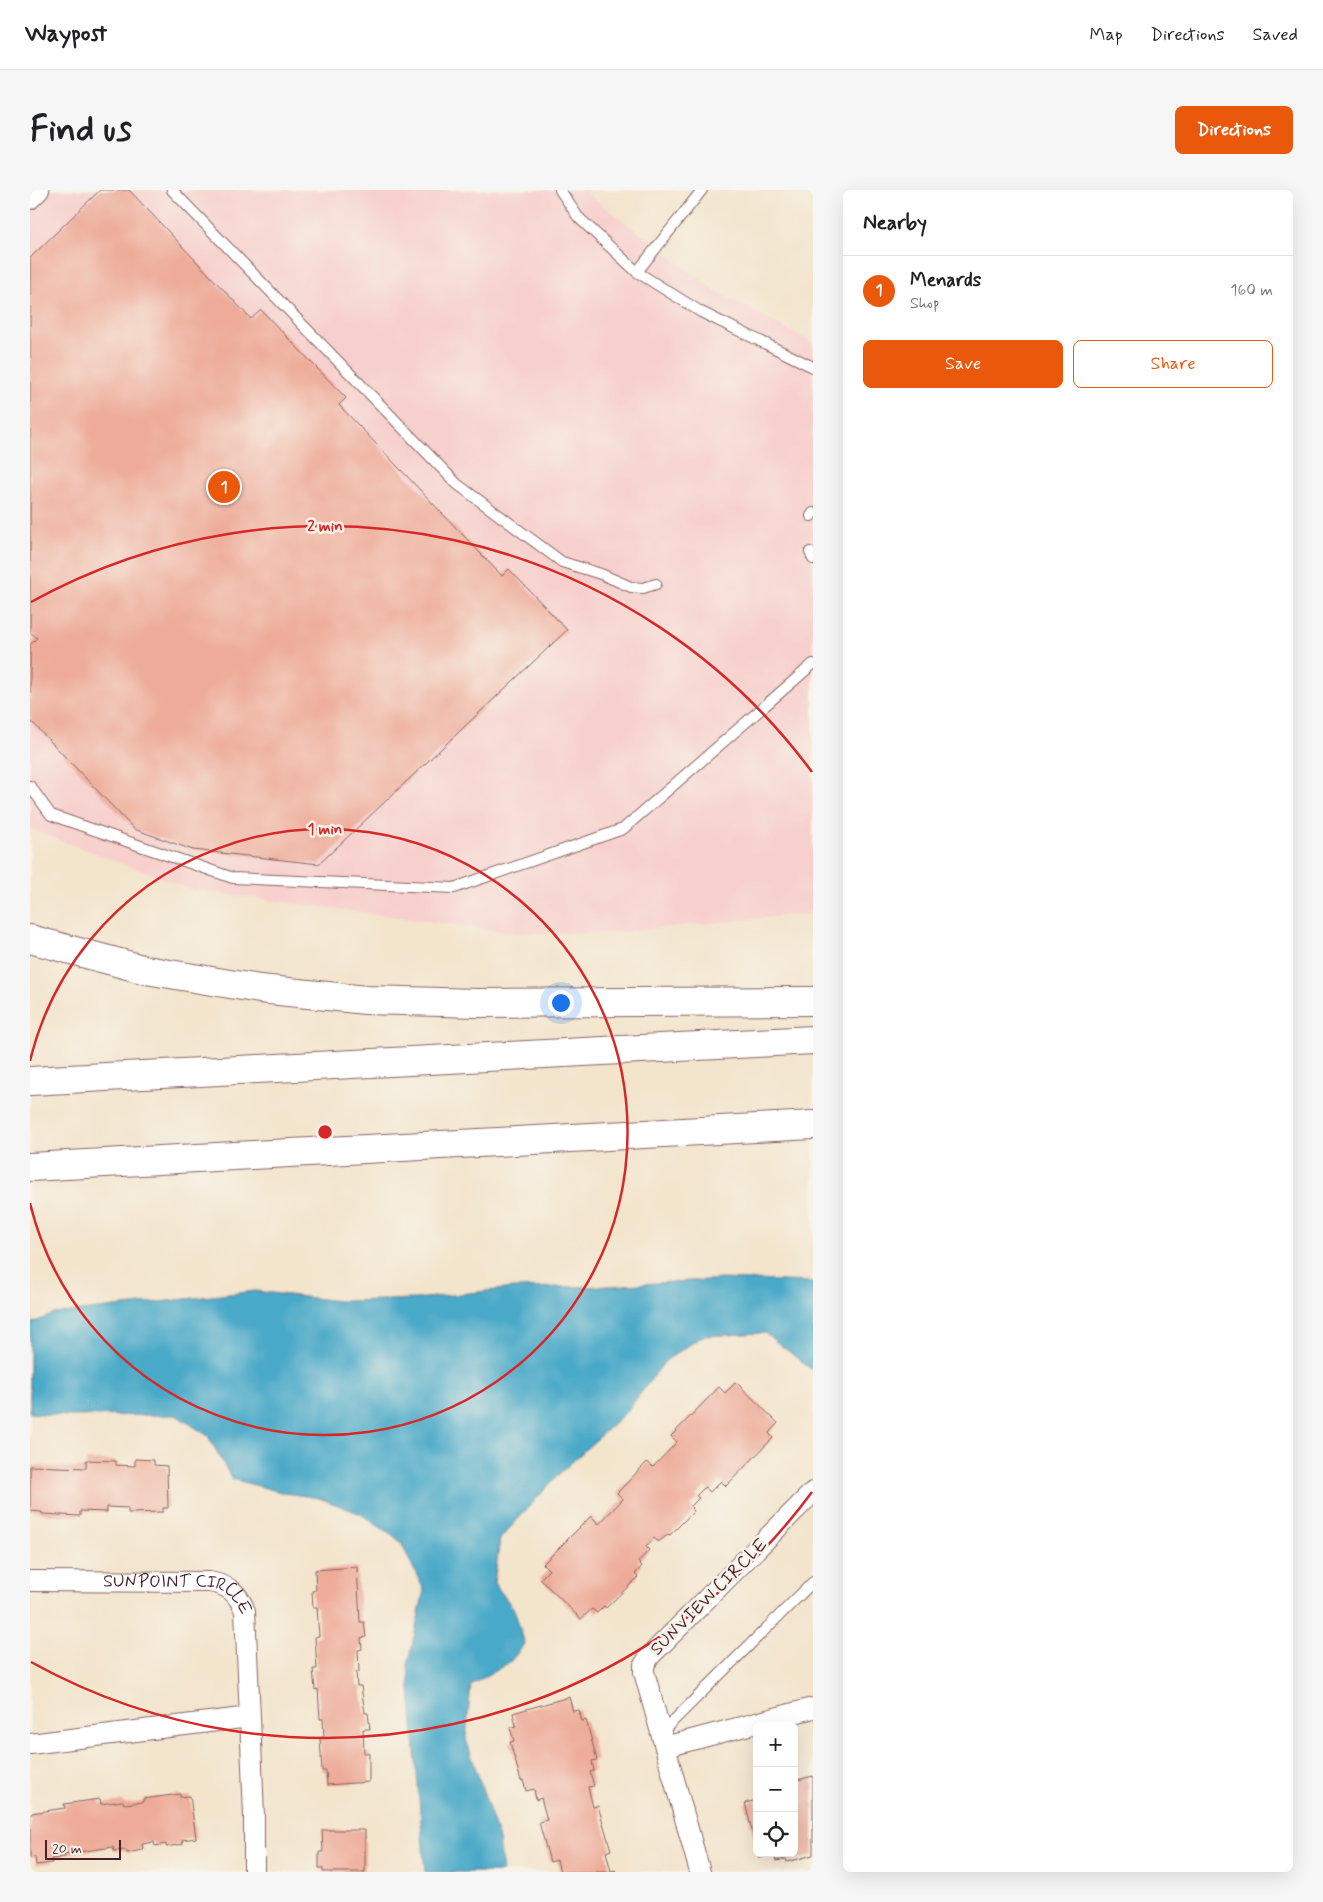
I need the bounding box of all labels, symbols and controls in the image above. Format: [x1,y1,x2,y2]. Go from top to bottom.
text: Waypost [25,19,107,50]
text: Map [1090,23,1123,47]
text: Directions [1151,23,1225,47]
text: Saved [1253,23,1298,47]
button: Directions [1175,106,1293,154]
text: Find us [30,107,132,153]
text: Nearby [863,209,927,237]
text: Menards [910,268,981,293]
text: 1 [875,280,883,301]
text: 160 m [1230,280,1273,301]
text: Shop [910,293,939,314]
button: Save [863,340,1063,388]
button: Share [1073,340,1273,388]
pin: 1 [208,468,240,506]
text: 2 min [307,517,343,537]
text: 1 min [308,820,342,840]
your location [548,990,574,1016]
centre of rings [316,1123,334,1141]
street label: SUNVIEW CIRCLE [645,1533,773,1661]
street label: SUNPOINT CIRCLE [103,1569,257,1618]
map controls [753,1722,798,1857]
button: + [753,1722,798,1767]
button: − [753,1767,798,1812]
button: locate [753,1812,798,1857]
scale bar [45,1837,121,1860]
text: 20 m [52,1840,82,1858]

